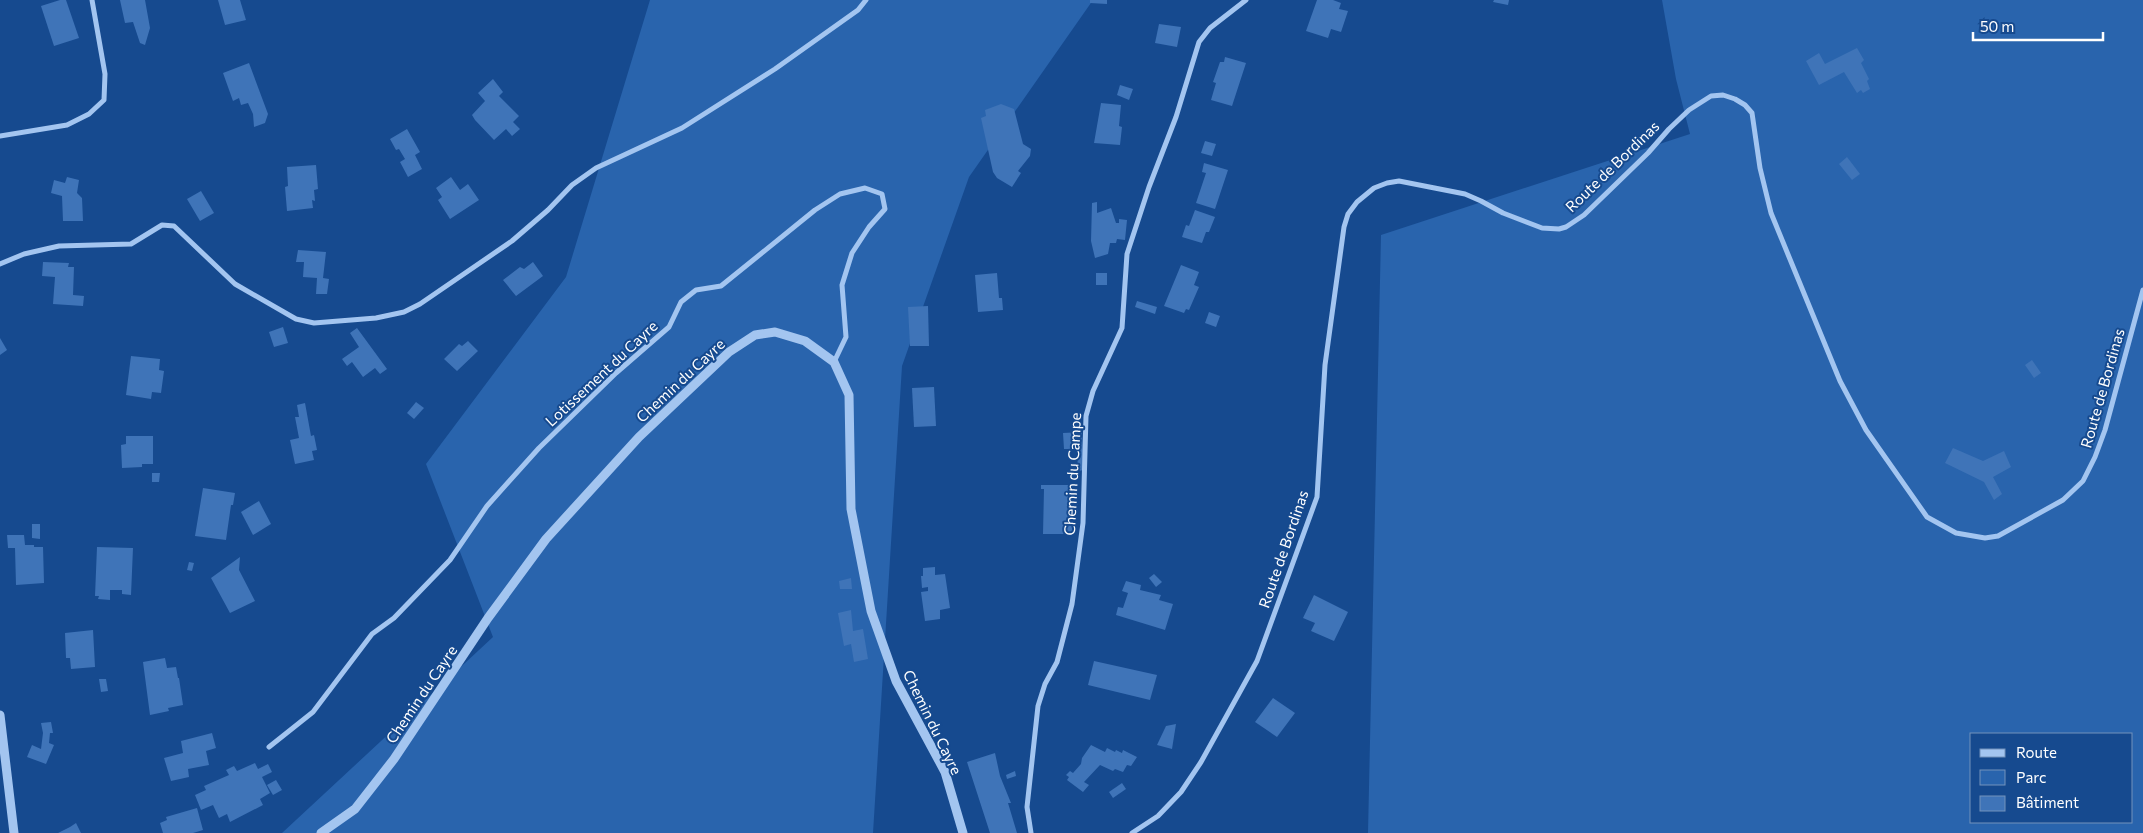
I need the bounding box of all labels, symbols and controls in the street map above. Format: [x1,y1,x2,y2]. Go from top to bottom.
scale bar [1973,10,2103,42]
text: 50 m [1980,17,2014,35]
street label: Route de Bordinas [1561,117,1663,215]
street label: Lotissement du Cayre [541,316,661,430]
street label: Route de Bordinas [2076,326,2128,450]
street label: Chemin du Cayre [632,334,728,426]
street label: Chemin du Campe [1060,412,1084,536]
street label: Route de Bordinas [1254,488,1312,610]
street label: Chemin du Cayre [382,641,461,746]
street label: Chemin du Cayre [900,667,966,777]
legend [1970,733,2133,823]
text: Route [2016,743,2057,761]
text: Parc [2016,768,2046,786]
text: Bâtiment [2016,793,2079,811]

